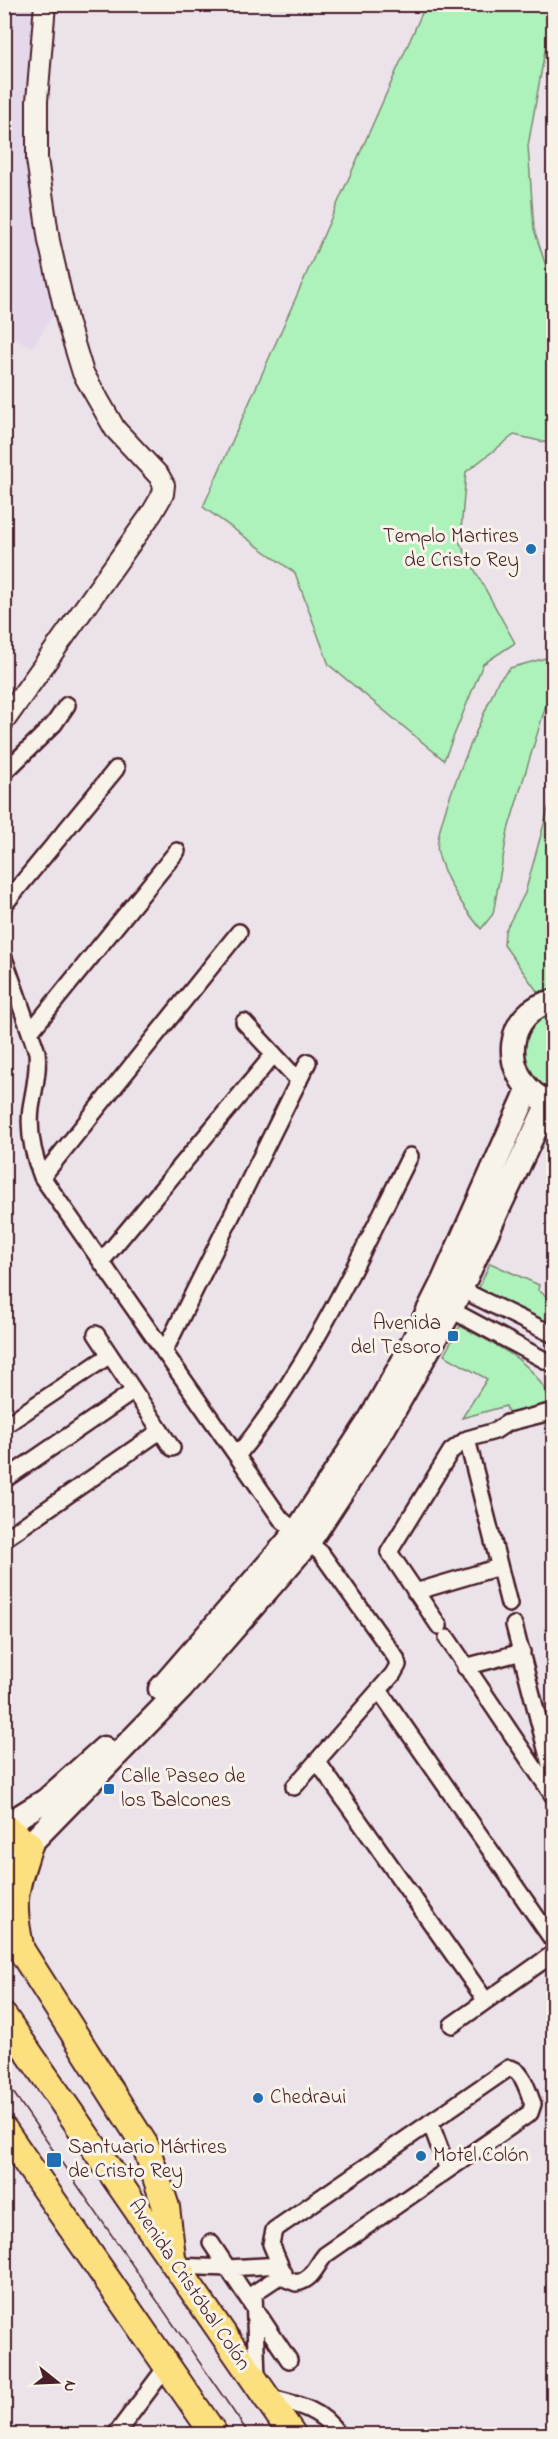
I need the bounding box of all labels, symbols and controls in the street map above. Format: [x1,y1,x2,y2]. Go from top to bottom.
place label: Templo Martires de Cristo Rey [383,522,519,578]
marker: Templo Martires de Cristo Rey [524,542,538,556]
place label: Avenida del Tesoro [351,1309,441,1363]
marker: Avenida del Tesoro [446,1329,460,1343]
place label: Calle Paseo de los Balcones [121,1762,246,1816]
marker: Calle Paseo de los Balcones [102,1782,116,1796]
place label: Chedraui [270,2083,346,2113]
marker: Chedraui [251,2091,265,2105]
place label: Santuario Mártires de Cristo Rey [68,2133,227,2189]
place label: Motel Colón [433,2141,529,2171]
marker: Motel Colón [414,2149,428,2163]
marker: Santuario Mártires de Cristo Rey [45,2151,63,2169]
street label: Avenida Cristóbal Colón [120,2193,258,2377]
north arrow [27,2352,87,2412]
text: N [56,2377,82,2395]

